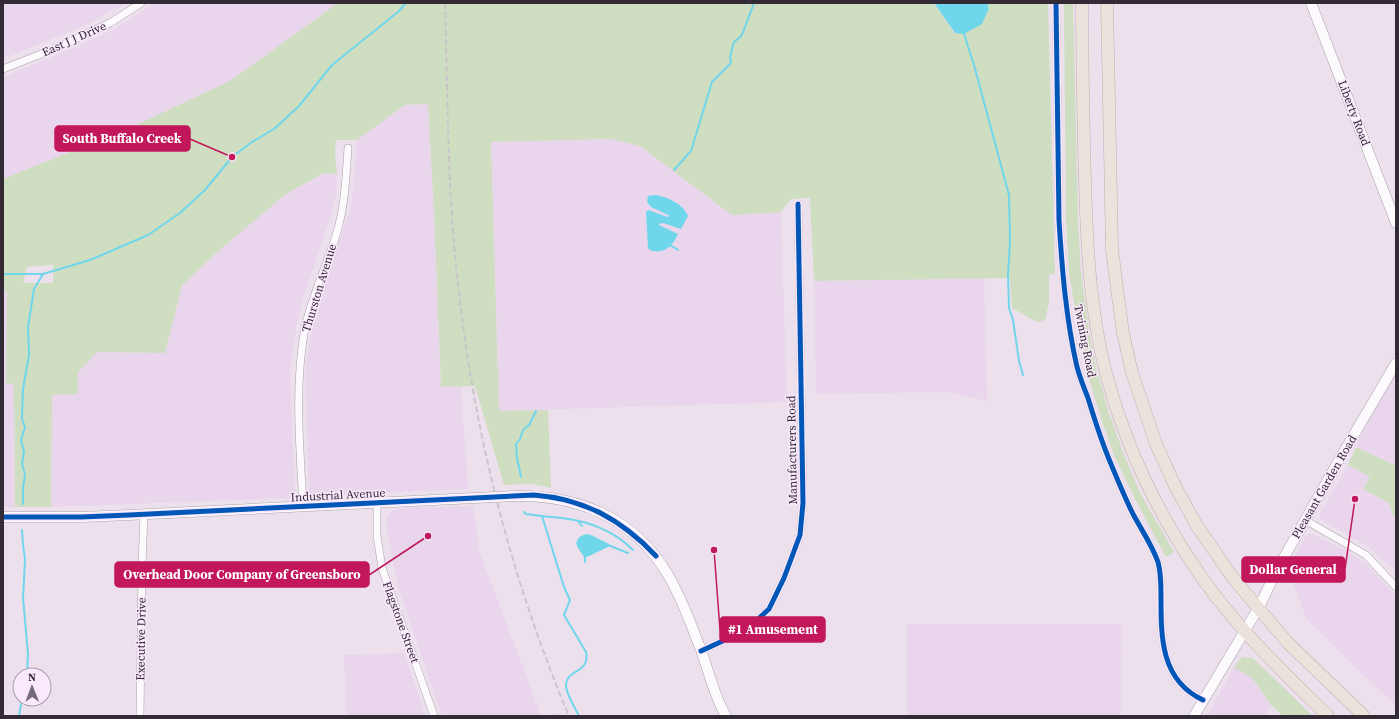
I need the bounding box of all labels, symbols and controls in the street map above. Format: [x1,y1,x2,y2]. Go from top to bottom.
street label: East J J Drive [39,18,109,60]
street label: Liberty Road [1334,78,1374,148]
callout: South Buffalo Creek [55,126,190,151]
text: South Buffalo Creek [63,130,182,147]
street label: Thurston Avenue [298,242,340,334]
street label: Twining Road [1070,303,1100,379]
street label: Manufacturers Road [783,395,801,505]
street label: Pleasant Garden Road [1288,432,1360,542]
street label: Industrial Avenue [290,485,386,505]
callout: Dollar General [1242,557,1345,582]
text: Dollar General [1249,561,1337,578]
callout: Overhead Door Company of Greensboro [115,562,369,587]
text: Overhead Door Company of Greensboro [123,566,361,583]
street label: Flagstone Street [379,579,423,665]
street label: Executive Drive [132,597,150,681]
callout: #1 Amusement [720,617,825,642]
text: #1 Amusement [728,621,818,638]
north arrow [12,667,52,707]
text: N [28,670,36,685]

